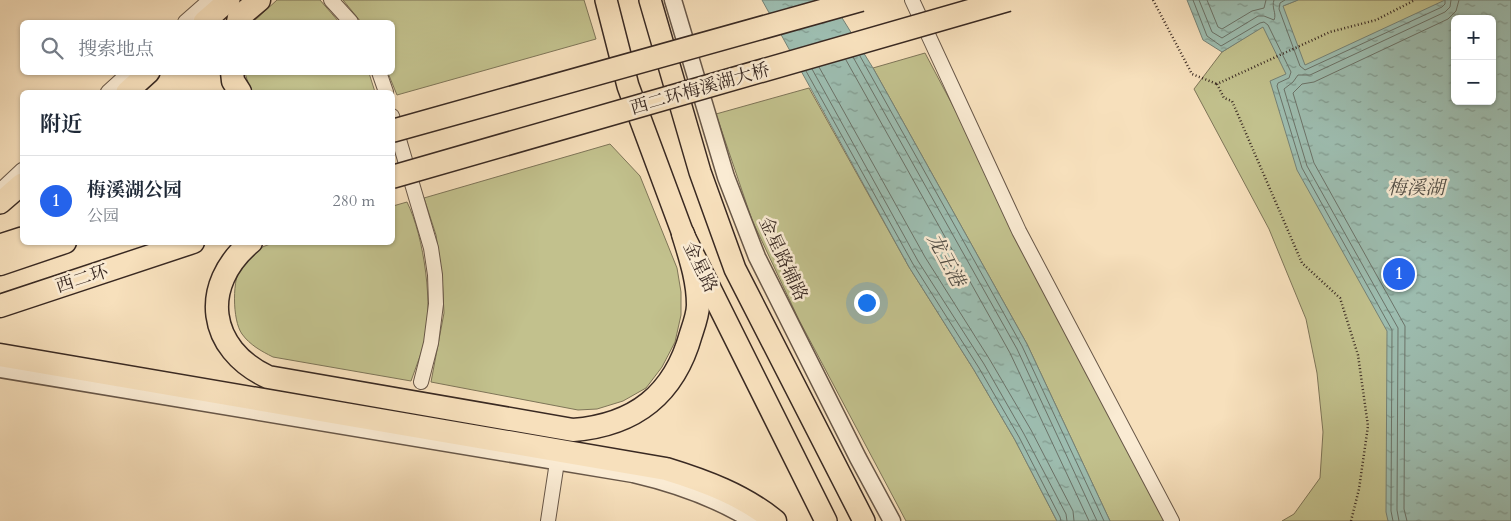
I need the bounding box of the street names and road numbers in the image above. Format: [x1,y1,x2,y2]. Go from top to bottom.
street label: 西二环梅溪湖大桥 [627,57,773,121]
street label: 金星路辅路 [753,213,813,305]
street label: 金星路 [677,237,723,297]
street label: 西二环 [52,259,112,299]

